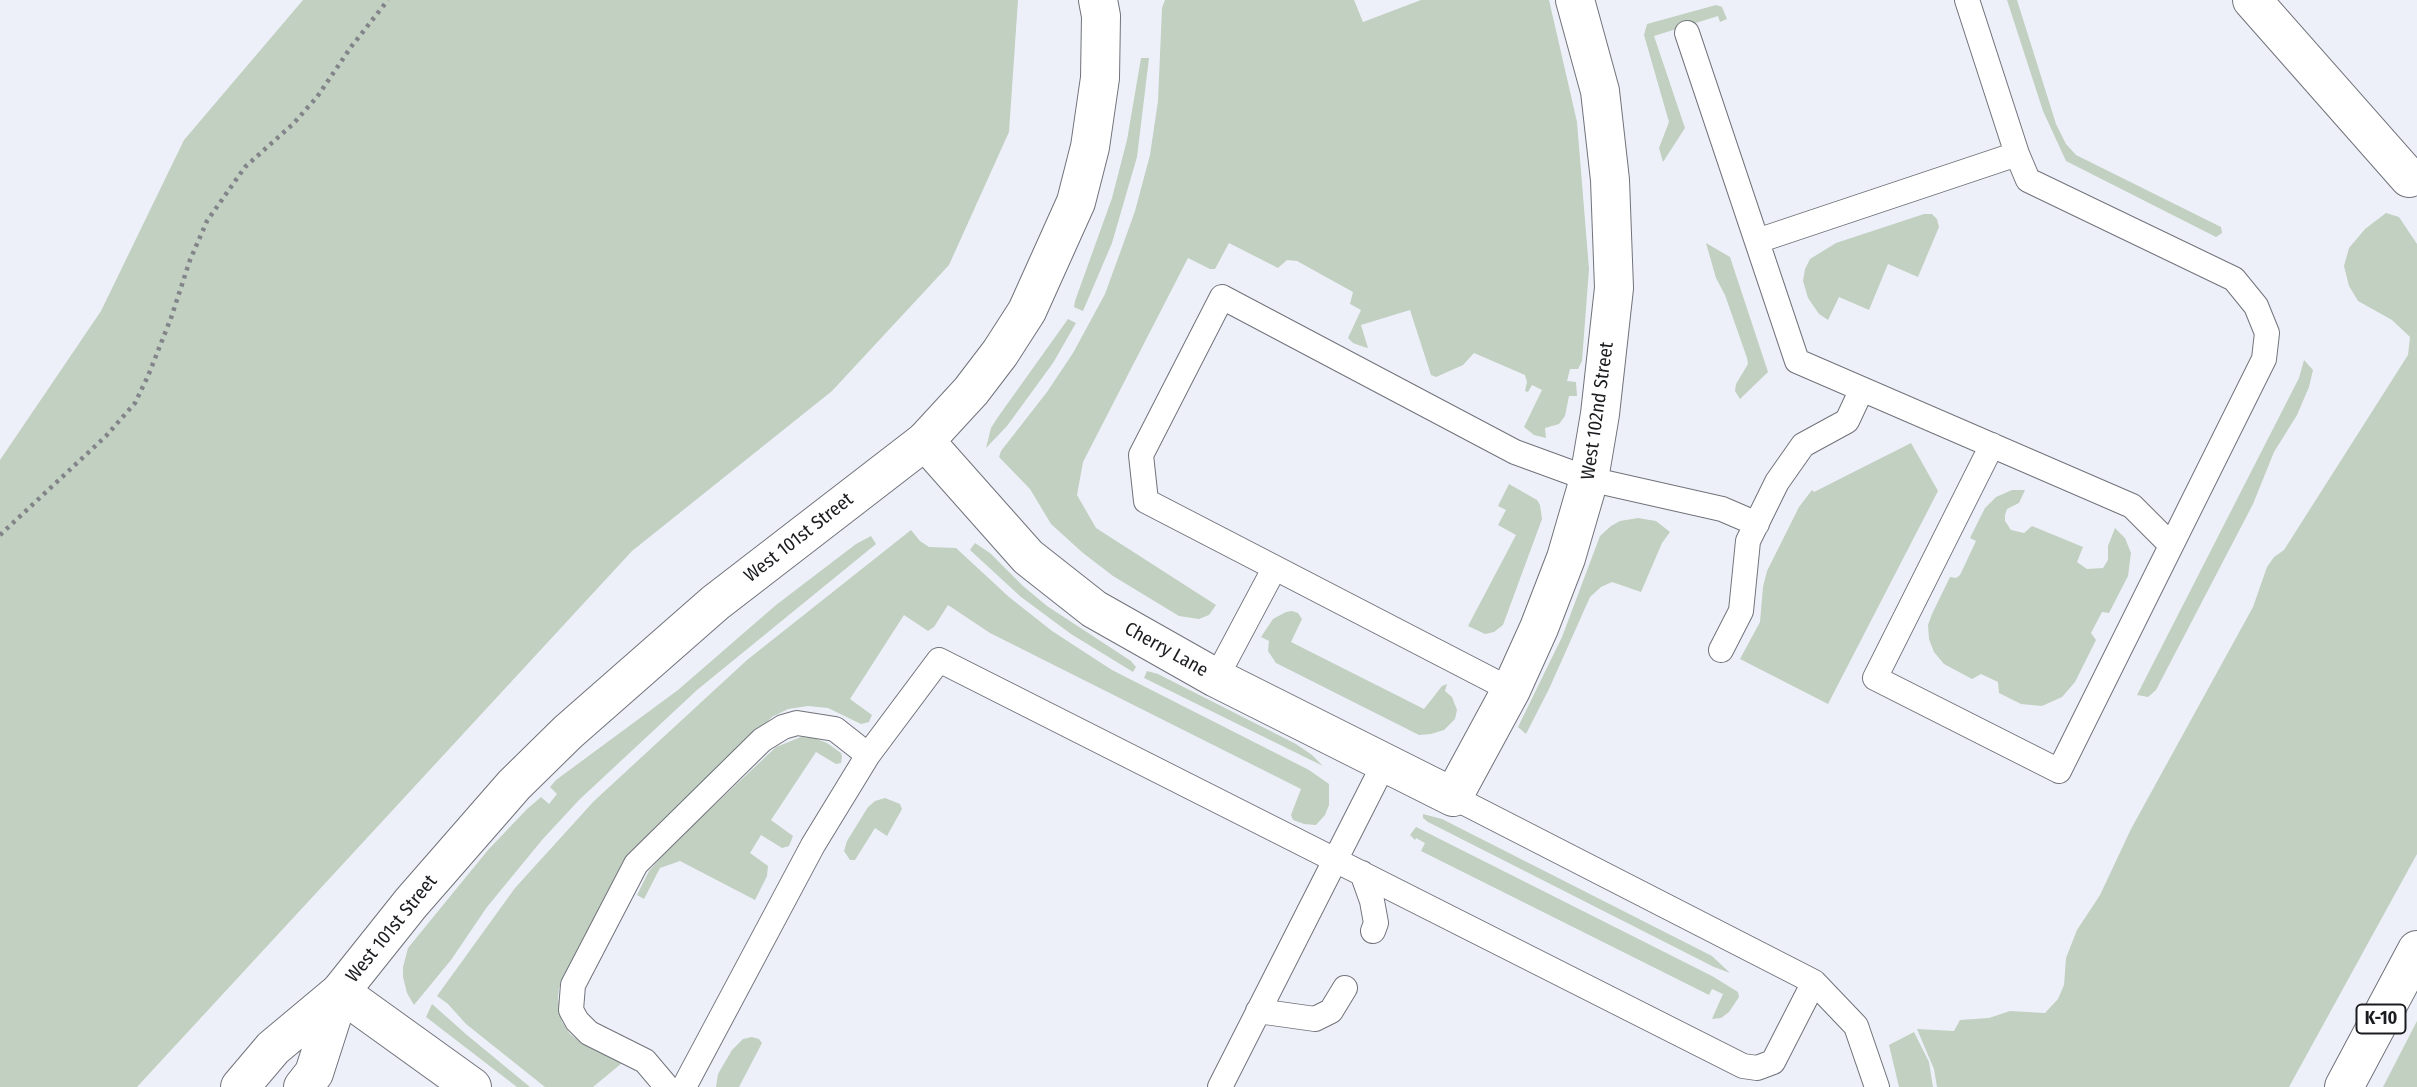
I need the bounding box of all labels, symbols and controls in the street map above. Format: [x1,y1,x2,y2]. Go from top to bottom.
street label: West 102nd Street [1577,341,1619,481]
street label: West 101st Street [740,488,858,588]
street label: Cherry Lane [1120,618,1212,682]
street label: West 101st Street [342,871,442,987]
road number: K-10 [2356,1004,2406,1034]

